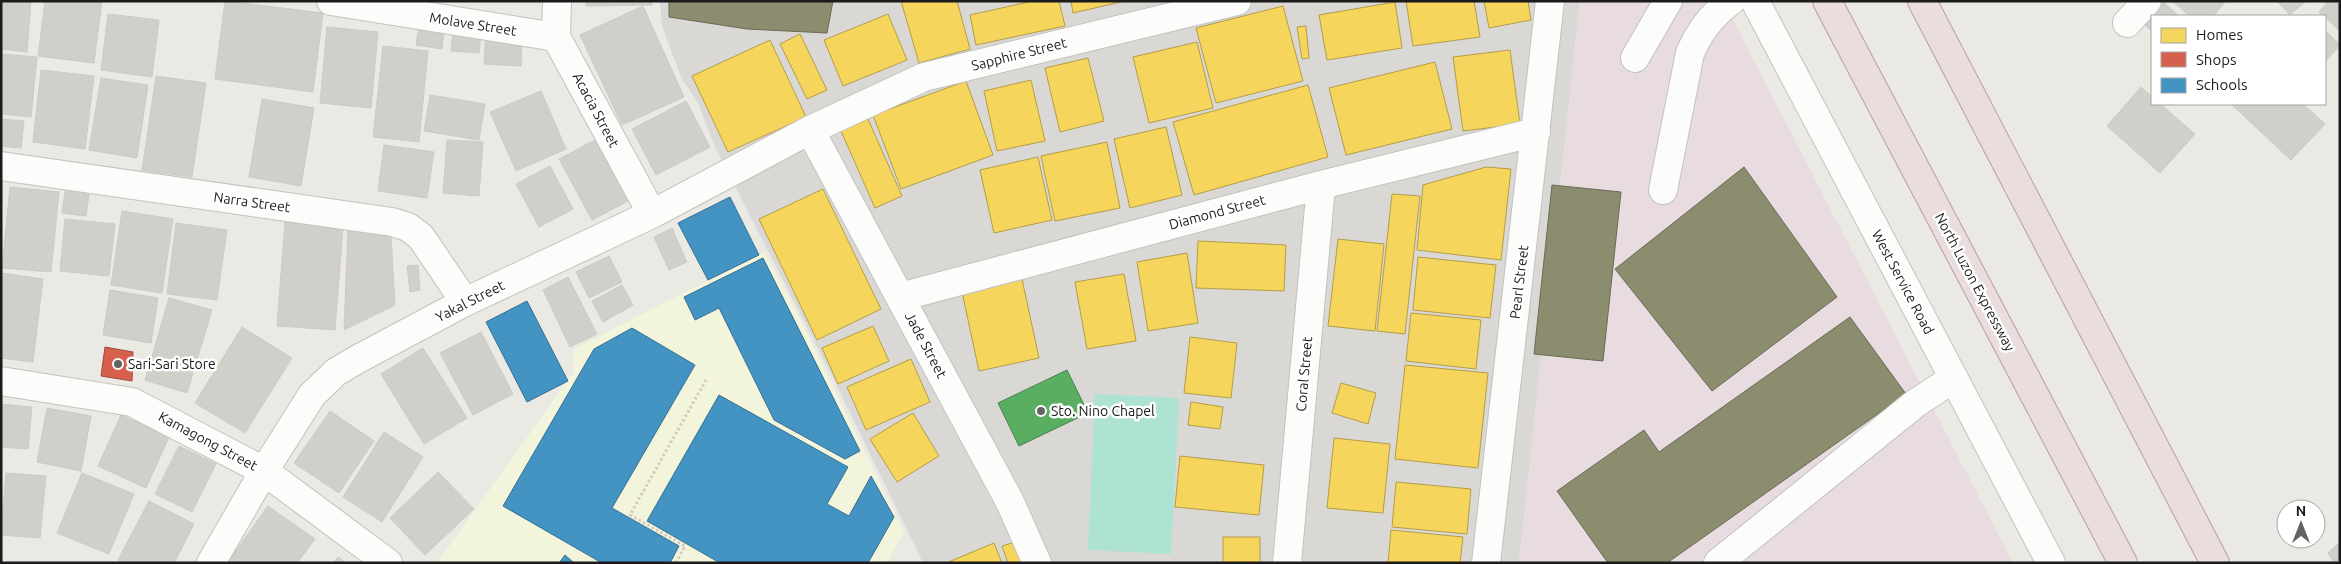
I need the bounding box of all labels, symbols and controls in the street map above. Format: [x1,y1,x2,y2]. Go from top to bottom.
street label: Molave Street [428,9,518,39]
legend [2151,15,2326,105]
text: Homes [2196,26,2243,43]
street label: Sapphire Street [970,34,1069,74]
text: Shops [2196,51,2237,68]
street label: Acacia Street [570,70,623,150]
text: Schools [2196,76,2247,93]
street label: Narra Street [213,189,292,215]
street label: Diamond Street [1167,191,1267,233]
street label: North Luzon Expressway [1932,210,2018,354]
street label: West Service Road [1869,227,1937,337]
street label: Pearl Street [1507,244,1532,320]
street label: Yakal Street [433,277,507,325]
street label: Jade Street [902,309,950,381]
street label: Coral Street [1293,335,1315,412]
place label: Sari-Sari Store [128,356,216,372]
marker: Sari-Sari Store [112,358,124,370]
place label: Sto. Nino Chapel [1051,403,1155,419]
marker: Sto. Nino Chapel [1035,405,1047,417]
street label: Kamagong Street [156,408,261,474]
north arrow [2276,499,2326,549]
text: N [2296,503,2306,519]

